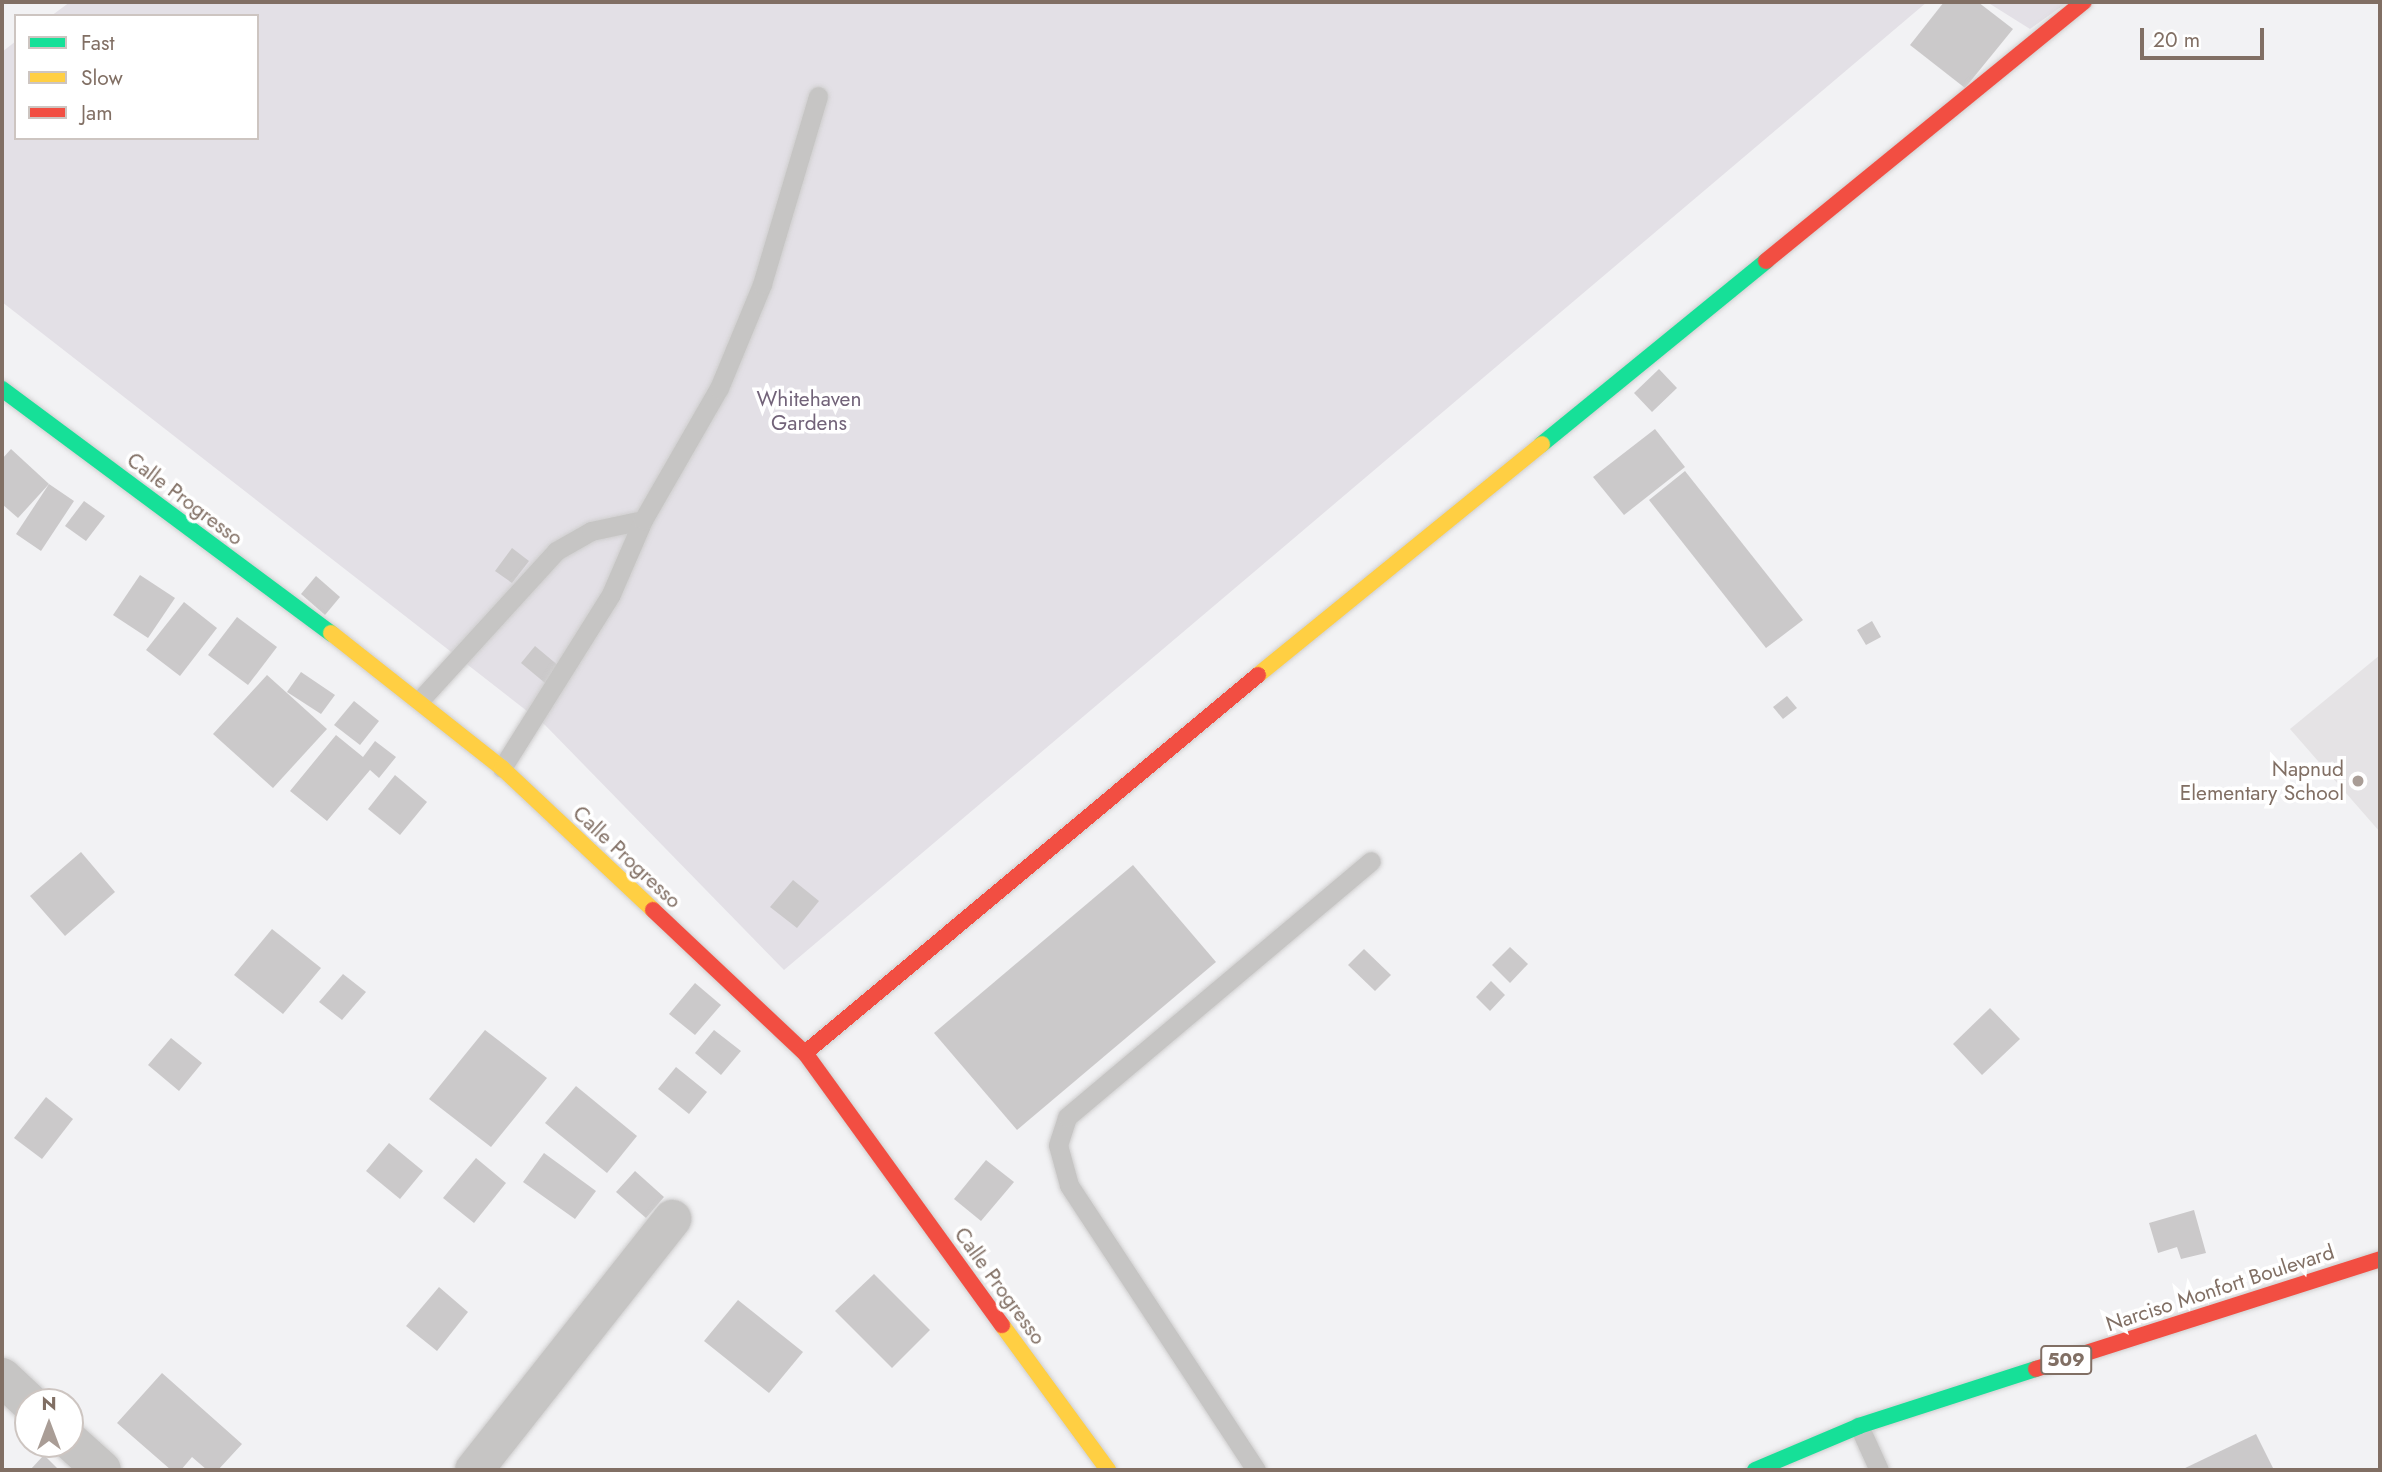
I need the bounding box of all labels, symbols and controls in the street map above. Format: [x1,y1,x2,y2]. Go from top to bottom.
legend [14,14,259,140]
scale bar [2144,14,2268,58]
text: 20 m [2153,25,2200,55]
text: Fast [81,28,114,58]
text: Slow [81,63,123,93]
text: Jam [81,98,113,128]
park label: Whitehaven Gardens [757,386,861,436]
street label: Calle Progresso [122,447,248,551]
place label: Napnud Elementary School [2180,756,2344,806]
marker: Napnud Elementary School [2350,773,2366,789]
street label: Calle Progresso [568,800,686,914]
street label: Calle Progresso [949,1222,1051,1350]
street label: Narciso Monfort Boulevard [2103,1239,2337,1337]
road number: 509 [2040,1344,2092,1376]
north arrow [14,1388,84,1458]
text: N [41,1390,57,1417]

